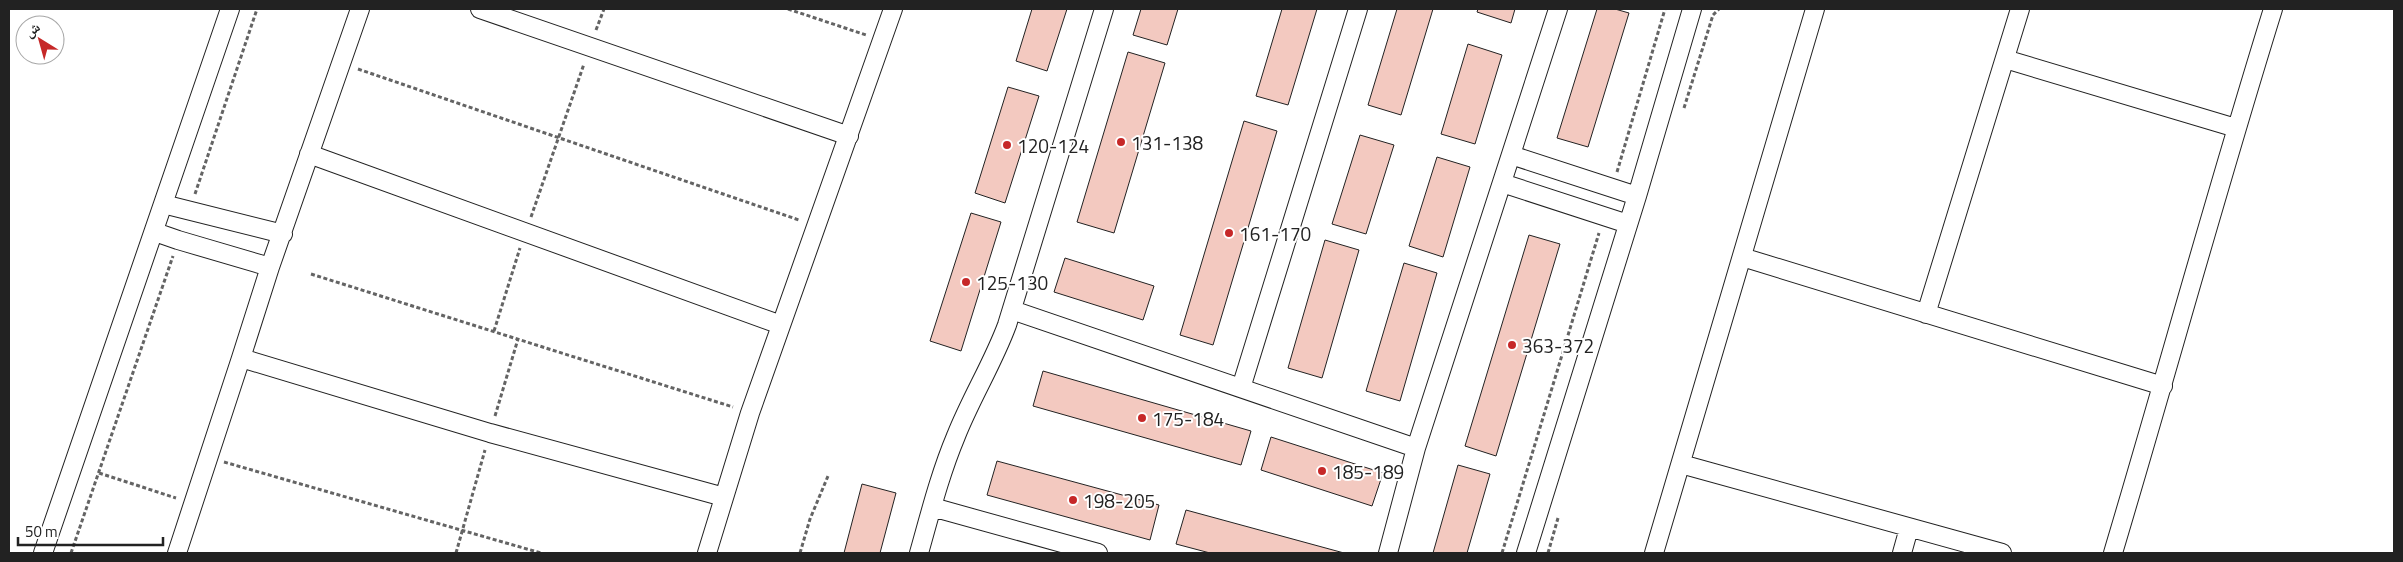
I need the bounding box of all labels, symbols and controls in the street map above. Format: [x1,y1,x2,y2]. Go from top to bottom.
north arrow [15,15,65,65]
text: ش [20,16,44,42]
place label: 131-138 [1131,128,1204,157]
place label: 120-124 [1017,131,1089,160]
marker: 131-138 [1115,136,1127,148]
marker: 120-124 [1001,139,1013,151]
place label: 161-170 [1239,219,1311,248]
marker: 161-170 [1223,227,1235,239]
place label: 125-130 [976,268,1048,297]
marker: 125-130 [960,276,972,288]
place label: 363-372 [1522,331,1594,360]
marker: 363-372 [1506,339,1518,351]
place label: 175-184 [1152,404,1224,433]
marker: 175-184 [1136,412,1148,424]
place label: 185-189 [1332,457,1404,486]
marker: 185-189 [1316,465,1328,477]
place label: 198-205 [1083,486,1155,515]
marker: 198-205 [1067,494,1079,506]
scale bar [18,514,162,546]
text: 50 m [25,520,58,543]

